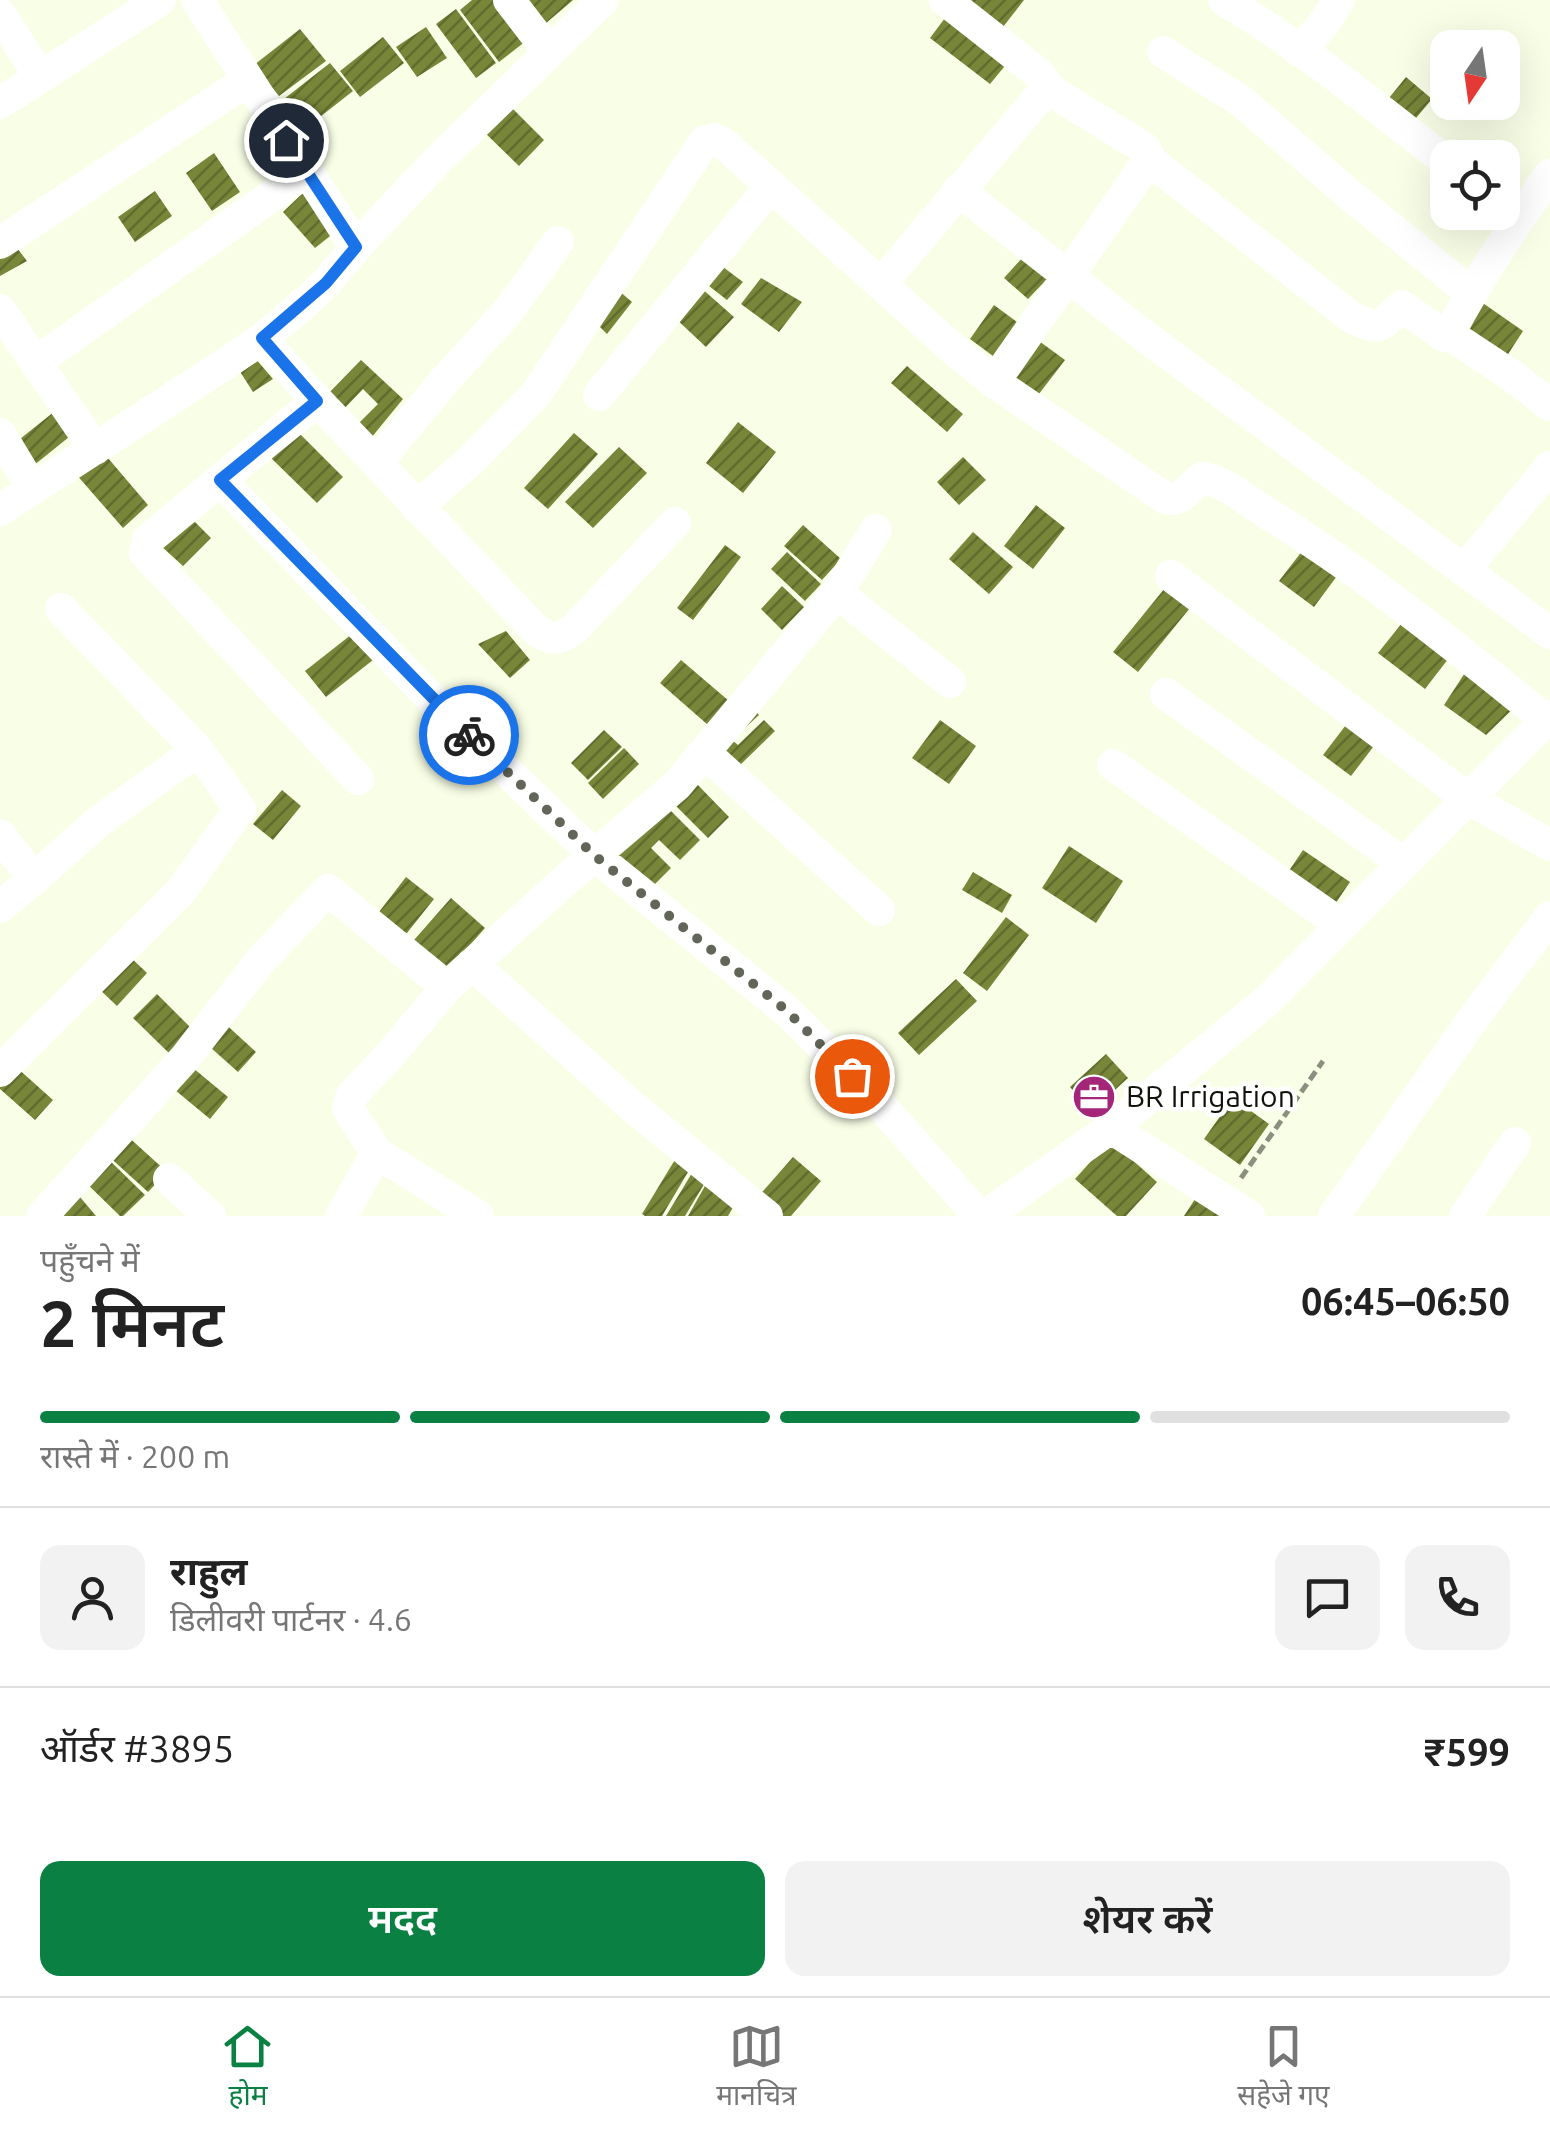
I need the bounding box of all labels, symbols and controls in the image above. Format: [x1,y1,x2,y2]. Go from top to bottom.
north arrow [1430,30,1520,120]
map controls [1430,30,1520,230]
pin [244,98,329,183]
icon: home [259,113,314,168]
button: locate [1430,140,1520,230]
courier [419,685,519,785]
icon: bike [442,708,497,763]
pin [810,1034,895,1119]
icon: bag [825,1049,880,1104]
office icon: BR Irrigation [1071,1074,1117,1120]
place label: BR Irrigation [1126,1079,1295,1113]
text: पहुँचने में [40,1242,140,1278]
text: 06:45–06:50 [1301,1280,1510,1322]
text: 2 मिनट [40,1286,224,1359]
text: रास्ते में · 200 m [40,1438,230,1474]
button: person [40,1545,145,1650]
button: chat [1275,1545,1380,1650]
button: phone [1405,1545,1510,1650]
text: राहुल [170,1550,247,1592]
text: डिलीवरी पार्टनर · 4.6 [170,1601,412,1637]
text: ऑर्डर #3895 [40,1727,234,1769]
text: ₹599 [1424,1731,1510,1773]
button: मदद [40,1861,765,1976]
button: शेयर करें [785,1861,1510,1976]
tab: होम [220,2019,275,2116]
tab: मानचित्र [716,2019,796,2116]
tab: सहेजे गए [1237,2019,1330,2116]

